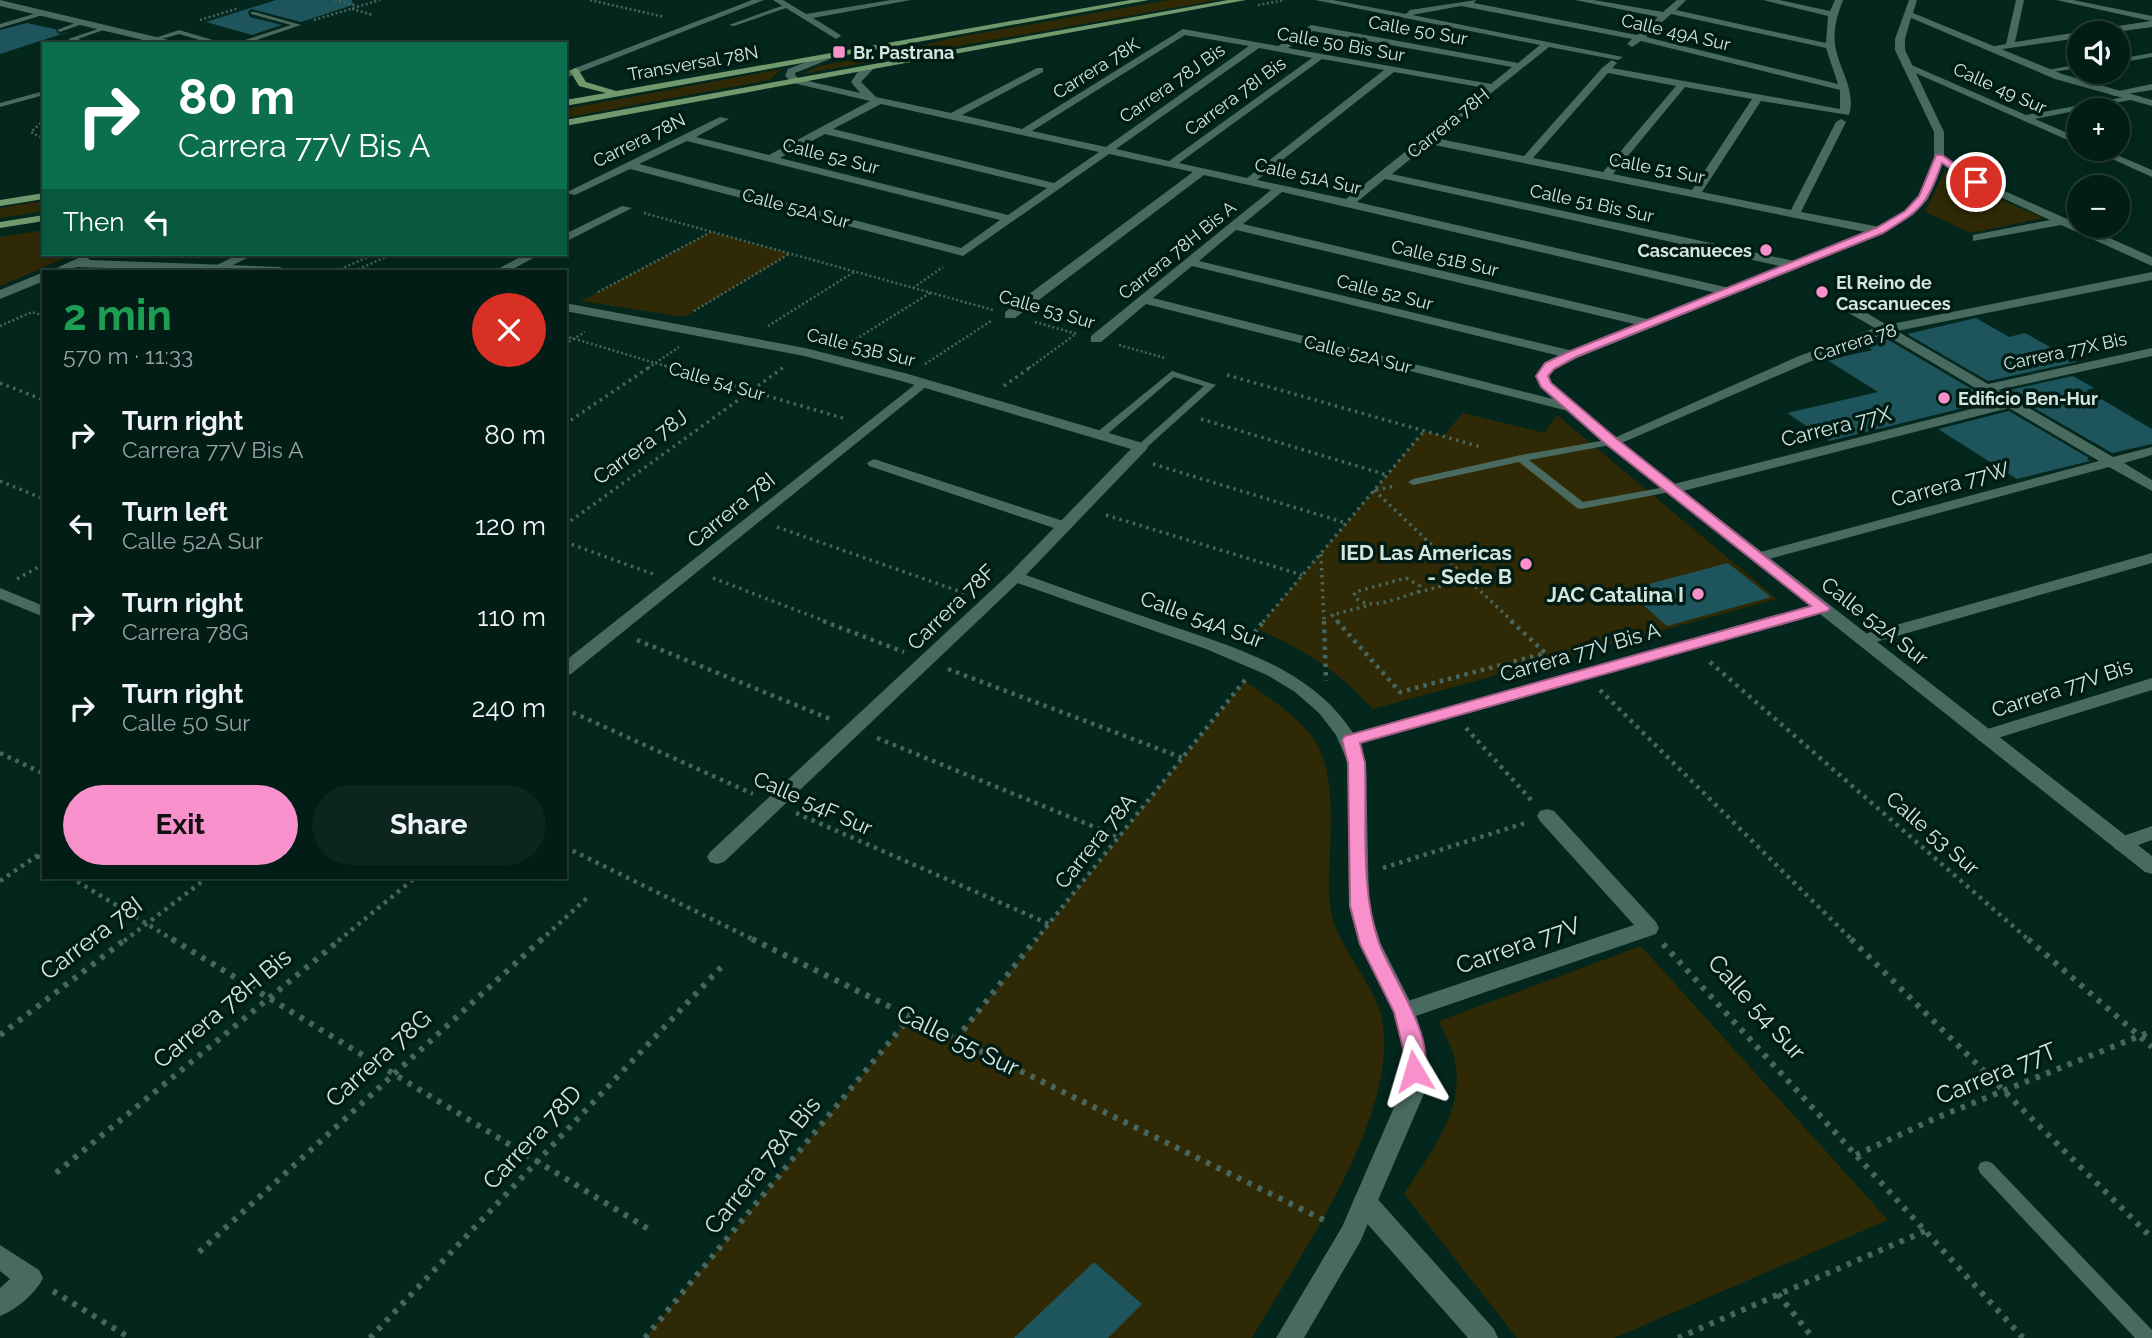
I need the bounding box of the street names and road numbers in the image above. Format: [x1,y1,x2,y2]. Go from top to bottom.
street label: Calle 49A Sur [1619,9,1733,55]
street label: Calle 50 Sur [1367,11,1470,49]
street label: Calle 50 Bis Sur [1275,22,1407,66]
street label: Carrera 78K [1049,33,1143,103]
street label: Carrera 78J Bis [1115,39,1229,127]
street label: Transversal 78N [626,41,760,85]
street label: Carrera 78I Bis [1180,52,1290,140]
street label: Calle 49 Sur [1950,58,2051,118]
street label: Carrera 78H [1403,84,1493,162]
street label: Carrera 78N [589,109,689,171]
street label: Calle 52 Sur [781,134,882,178]
street label: Calle 51 Sur [1607,148,1707,188]
street label: Calle 51A Sur [1253,154,1364,199]
street label: Calle 51 Bis Sur [1528,180,1657,227]
street label: Calle 52A Sur [740,184,853,233]
street label: Carrera 78H Bis A [1114,196,1240,304]
street label: Calle 51B Sur [1389,235,1501,281]
street label: Calle 52 Sur [1335,270,1436,314]
street label: Calle 53 Sur [996,285,1098,333]
street label: Carrera 78 [1811,319,1899,365]
street label: Calle 53B Sur [805,323,918,371]
street label: Carrera 77X Bis [2001,328,2129,374]
street label: Calle 52A Sur [1302,330,1415,378]
street label: Calle 54 Sur [666,357,768,405]
street label: Carrera 77X [1778,400,1894,452]
street label: Carrera 78J [588,404,692,490]
street label: Carrera 77W [1888,456,2012,512]
street label: Carrera 78I [682,467,780,553]
street label: Carrera 78F [902,559,1000,655]
street label: Calle 52A Sur [1817,571,1934,671]
street label: Calle 54A Sur [1137,585,1268,653]
street label: Carrera 77V Bis A [1497,617,1663,687]
street label: Carrera 77V Bis [1988,653,2136,723]
street label: Calle 54F Sur [750,766,877,841]
street label: Calle 53 Sur [1881,786,1985,881]
street label: Carrera 78A [1049,789,1141,893]
street label: Carrera 78I [34,890,148,986]
street label: Carrera 77V [1452,910,1584,980]
street label: Carrera 78H Bis [147,942,297,1074]
street label: Calle 54 Sur [1702,948,1812,1066]
street label: Calle 55 Sur [892,998,1024,1082]
street label: Carrera 78G [319,1003,437,1113]
street label: Carrera 77T [1931,1036,2061,1110]
street label: Carrera 78D [476,1079,588,1195]
street label: Carrera 78A Bis [698,1090,826,1240]

